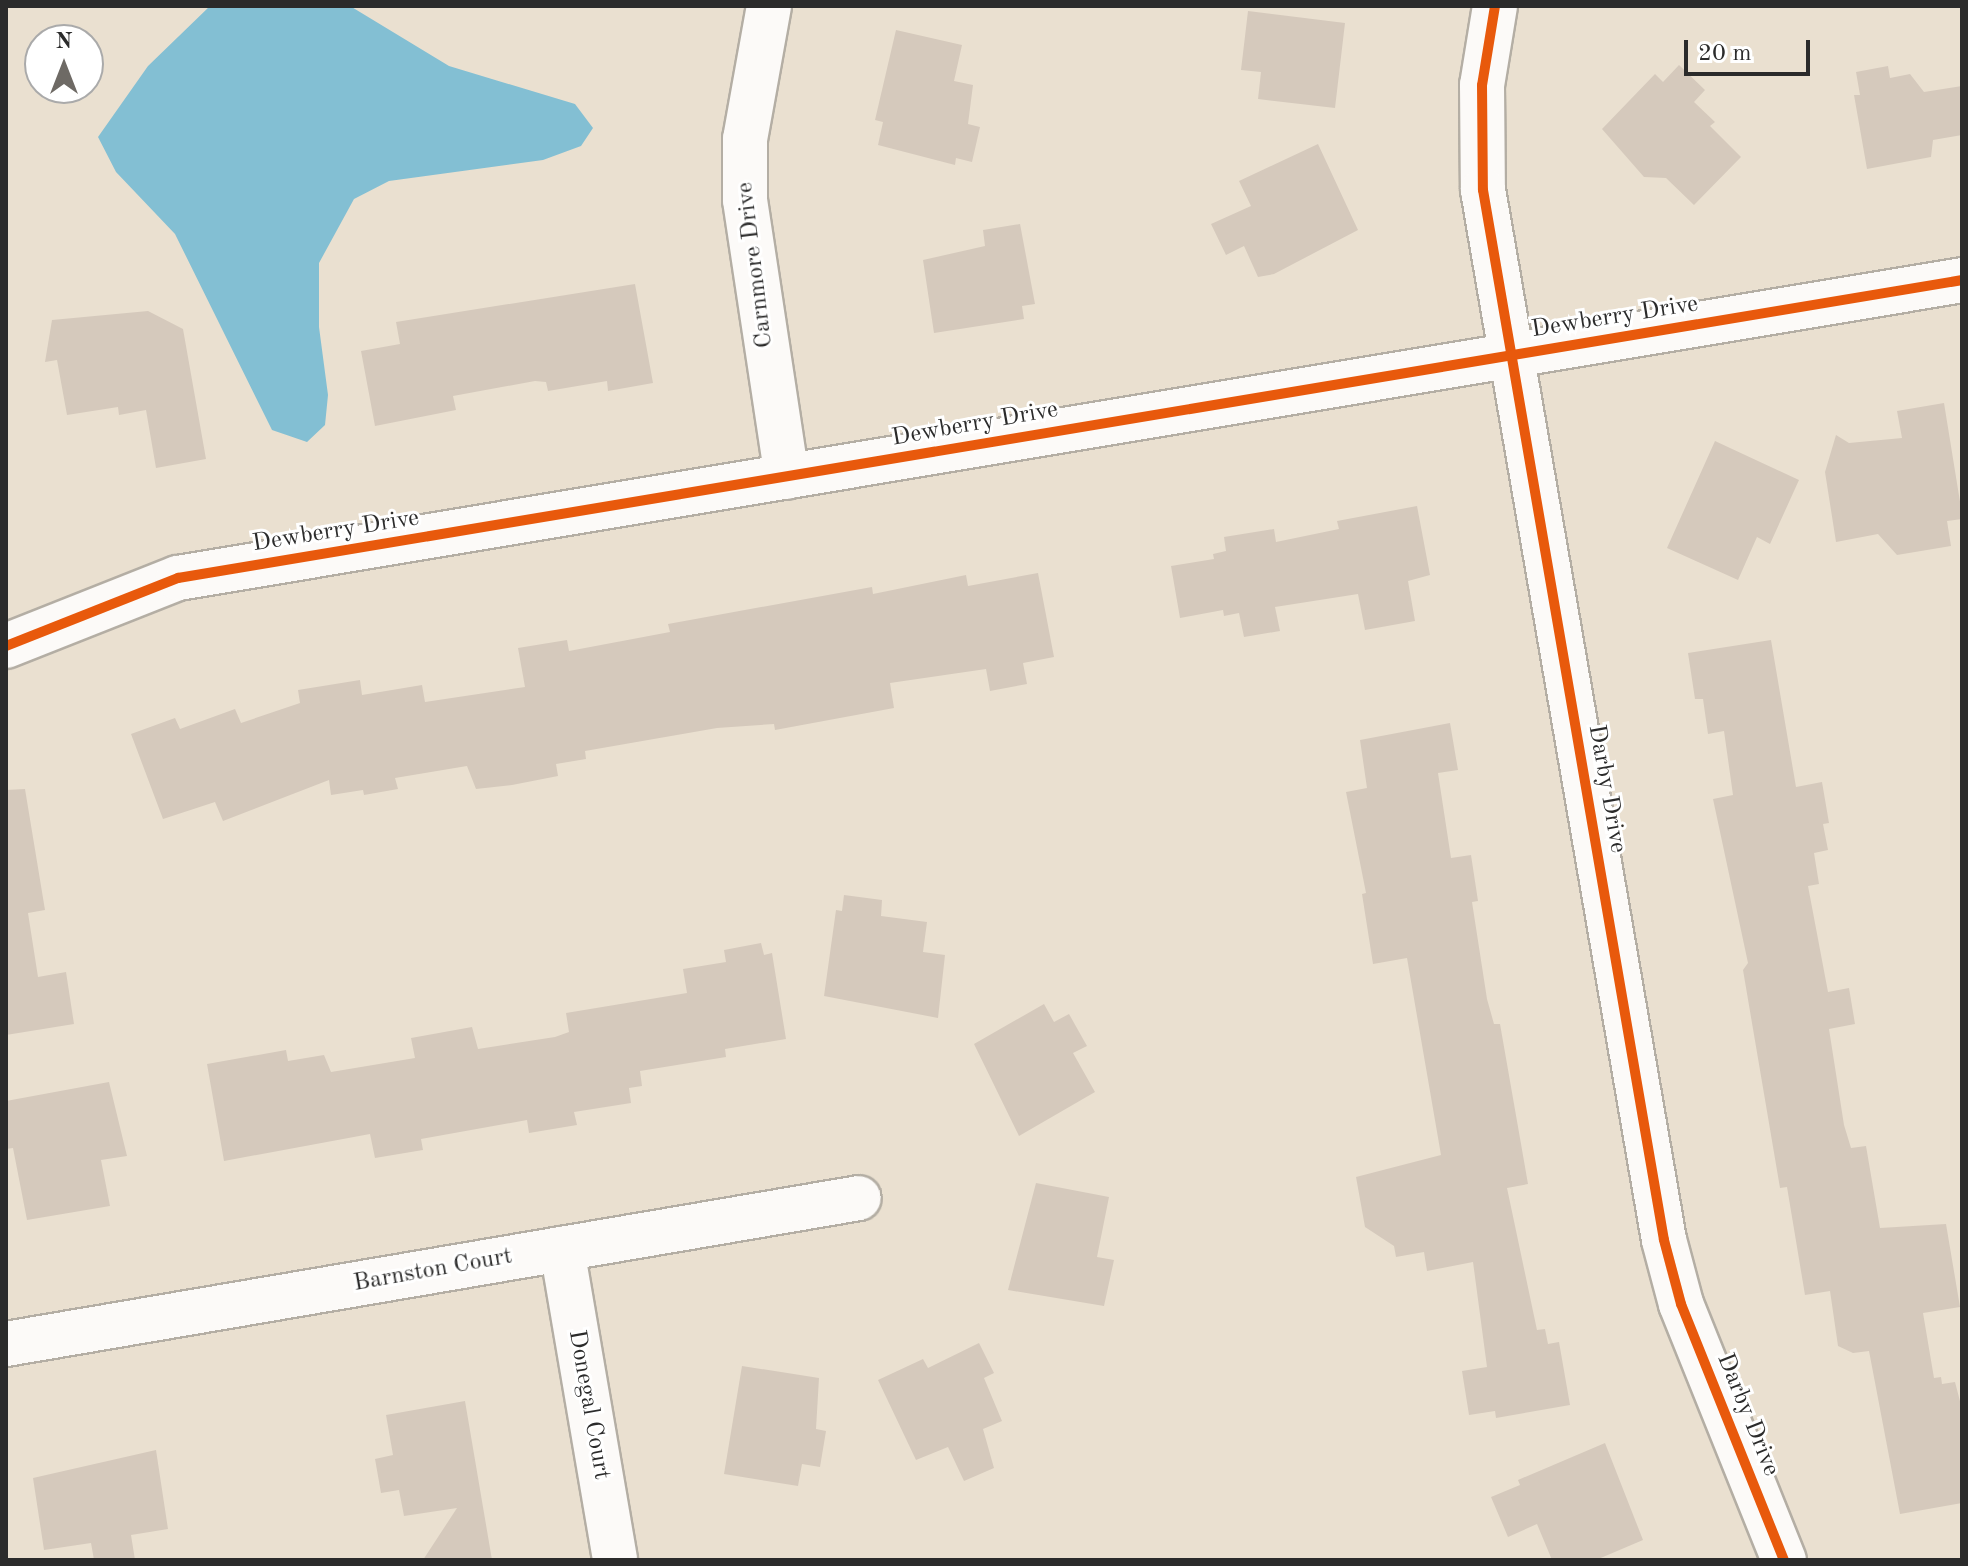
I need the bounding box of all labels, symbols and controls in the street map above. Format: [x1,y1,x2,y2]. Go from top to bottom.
north arrow [24,24,104,104]
scale bar [1688,24,1814,74]
text: N [56,31,72,53]
text: 20 m [1698,42,1752,66]
street label: Carnmore Drive [732,180,780,350]
street label: Dewberry Drive [1530,291,1700,345]
street label: Dewberry Drive [890,396,1060,454]
street label: Dewberry Drive [251,505,421,559]
street label: Darby Drive [1581,723,1631,855]
street label: Barnston Court [351,1243,515,1299]
street label: Donegal Court [561,1328,615,1482]
street label: Darby Drive [1709,1349,1785,1481]

